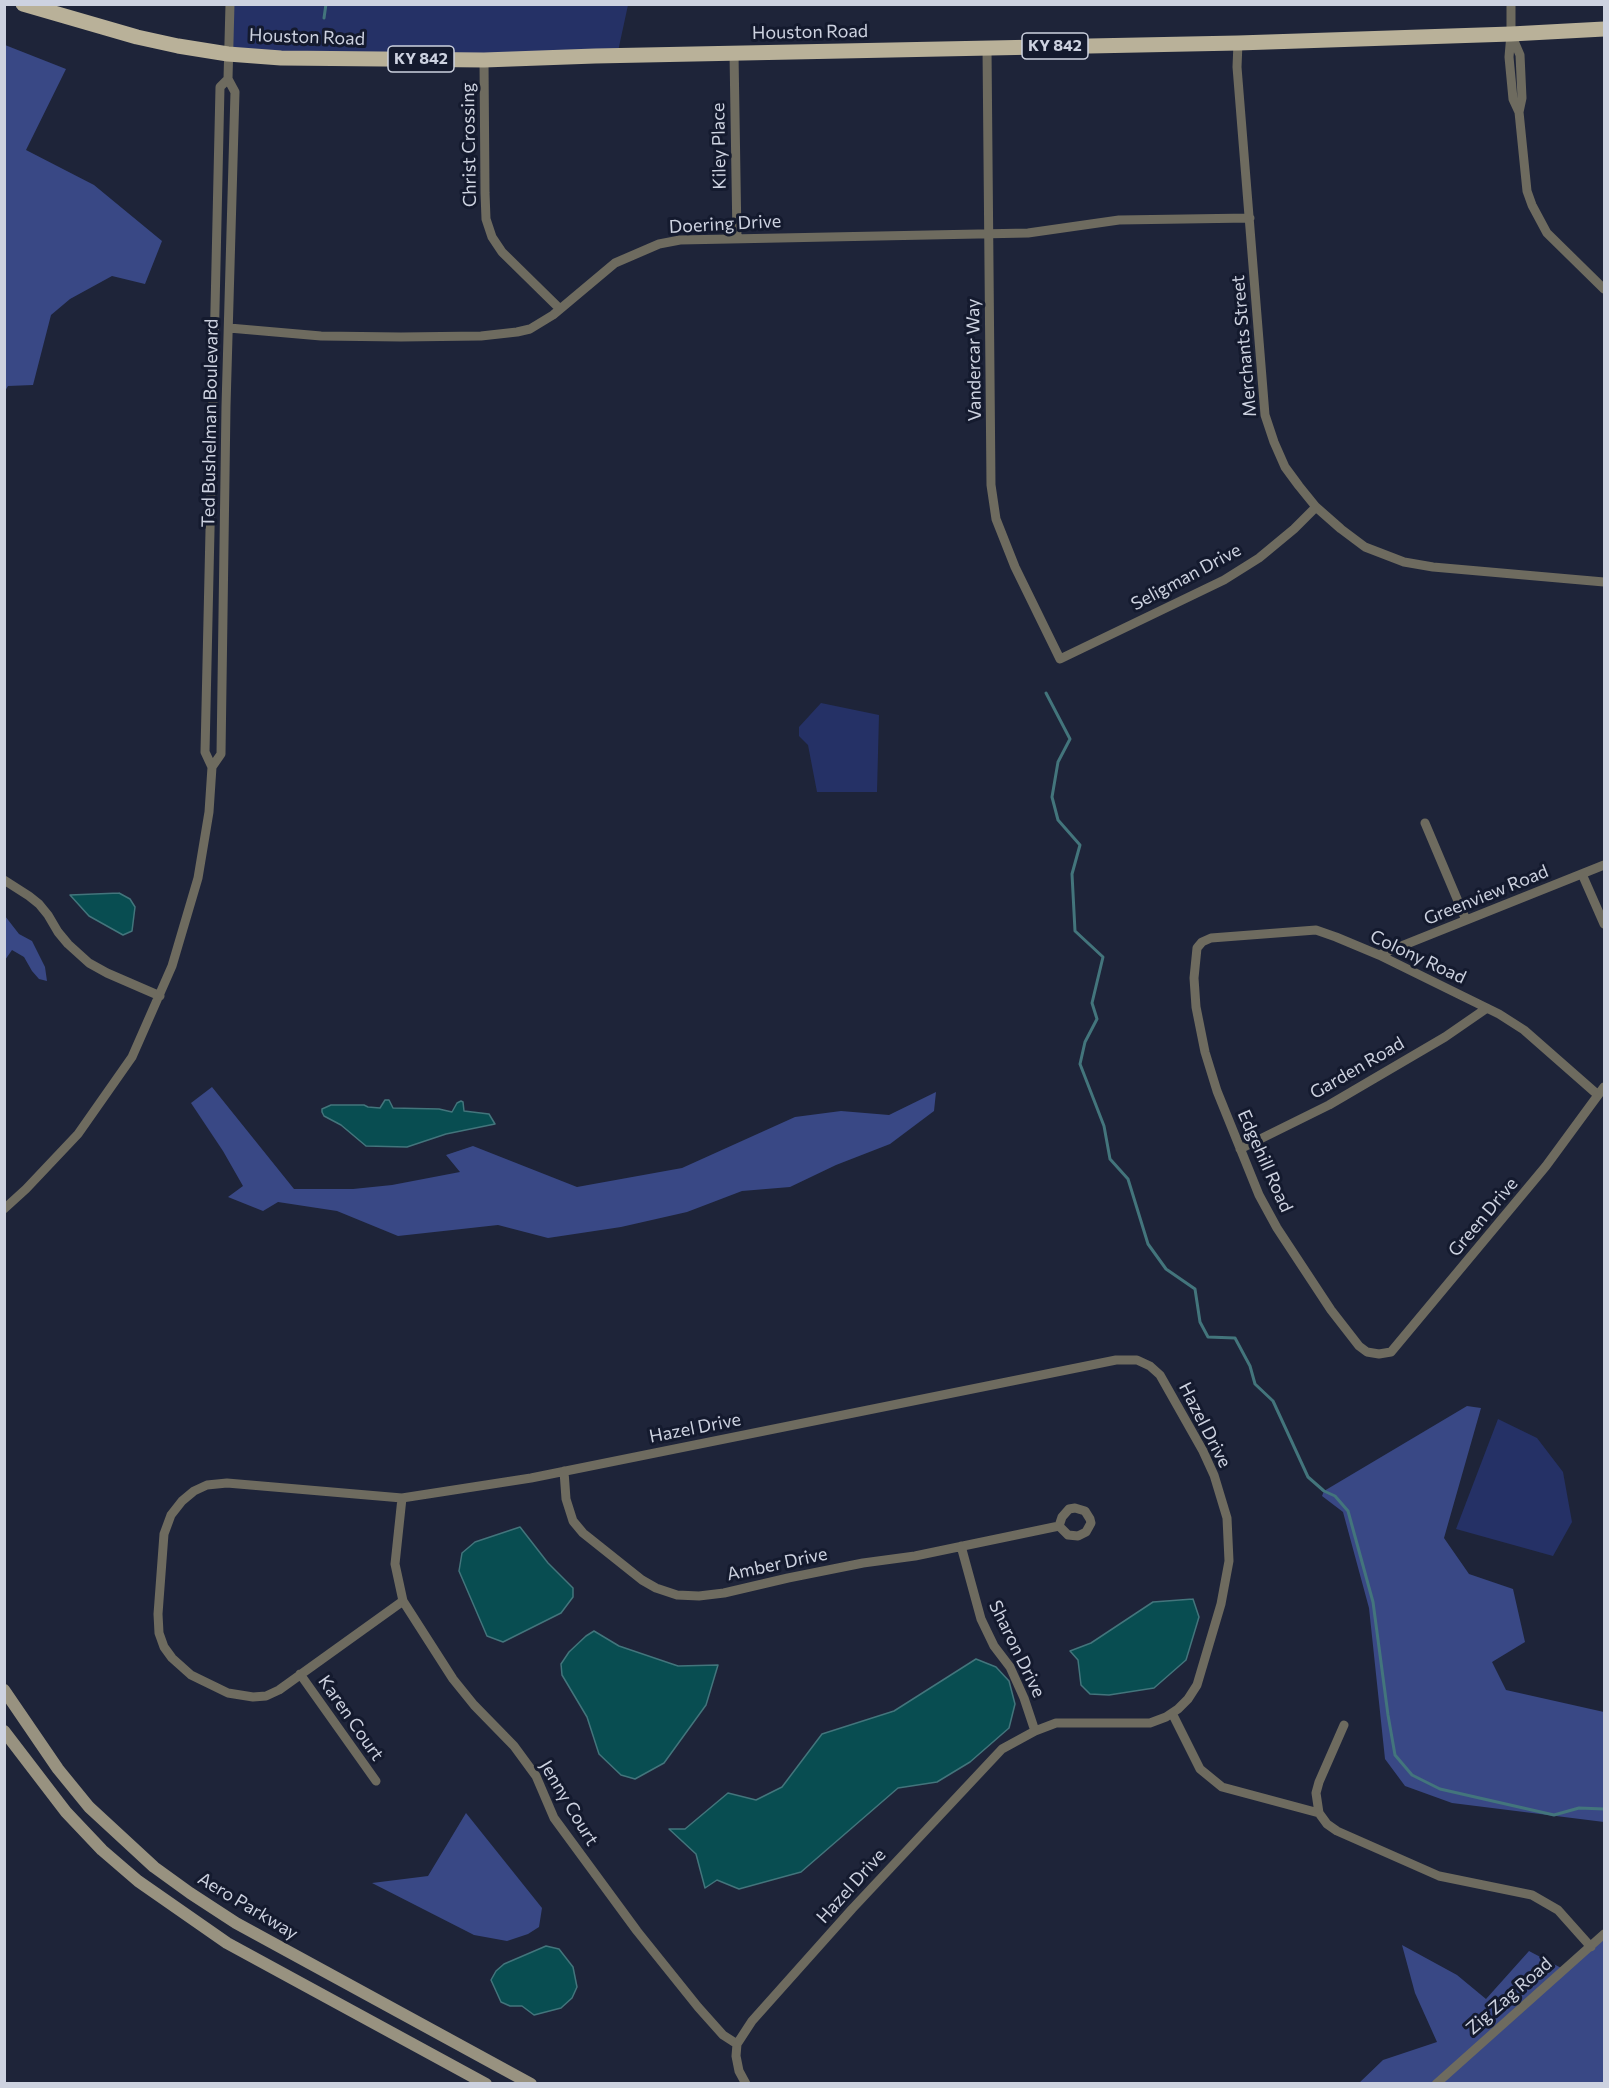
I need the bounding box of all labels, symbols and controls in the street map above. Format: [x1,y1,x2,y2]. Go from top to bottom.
street label: Houston Road [752,20,868,44]
street label: Houston Road [249,24,365,50]
road number: KY 842 [1022,33,1088,59]
road number: KY 842 [388,46,454,72]
street label: Christ Crossing [457,83,481,207]
street label: Kiley Place [707,102,731,190]
street label: Doering Drive [668,210,782,238]
street label: Merchants Street [1227,274,1261,418]
street label: Vandercar Way [962,298,986,422]
street label: Ted Bushelman Boulevard [197,319,223,527]
street label: Seligman Drive [1127,539,1245,615]
street label: Greenview Road [1421,860,1551,930]
street label: Colony Road [1367,925,1469,989]
street label: Garden Road [1306,1032,1408,1104]
street label: Edgehill Road [1233,1106,1297,1216]
street label: Green Drive [1444,1173,1522,1261]
street label: Hazel Drive [1174,1379,1236,1471]
street label: Hazel Drive [647,1409,743,1447]
street label: Amber Drive [725,1543,829,1585]
street label: Sharon Drive [984,1597,1050,1701]
street label: Karen Court [314,1671,388,1765]
street label: Jenny Court [535,1756,603,1850]
street label: Hazel Drive [812,1844,890,1928]
street label: Aero Parkway [194,1868,302,1944]
street label: Zig Zag Road [1462,1953,1556,2039]

